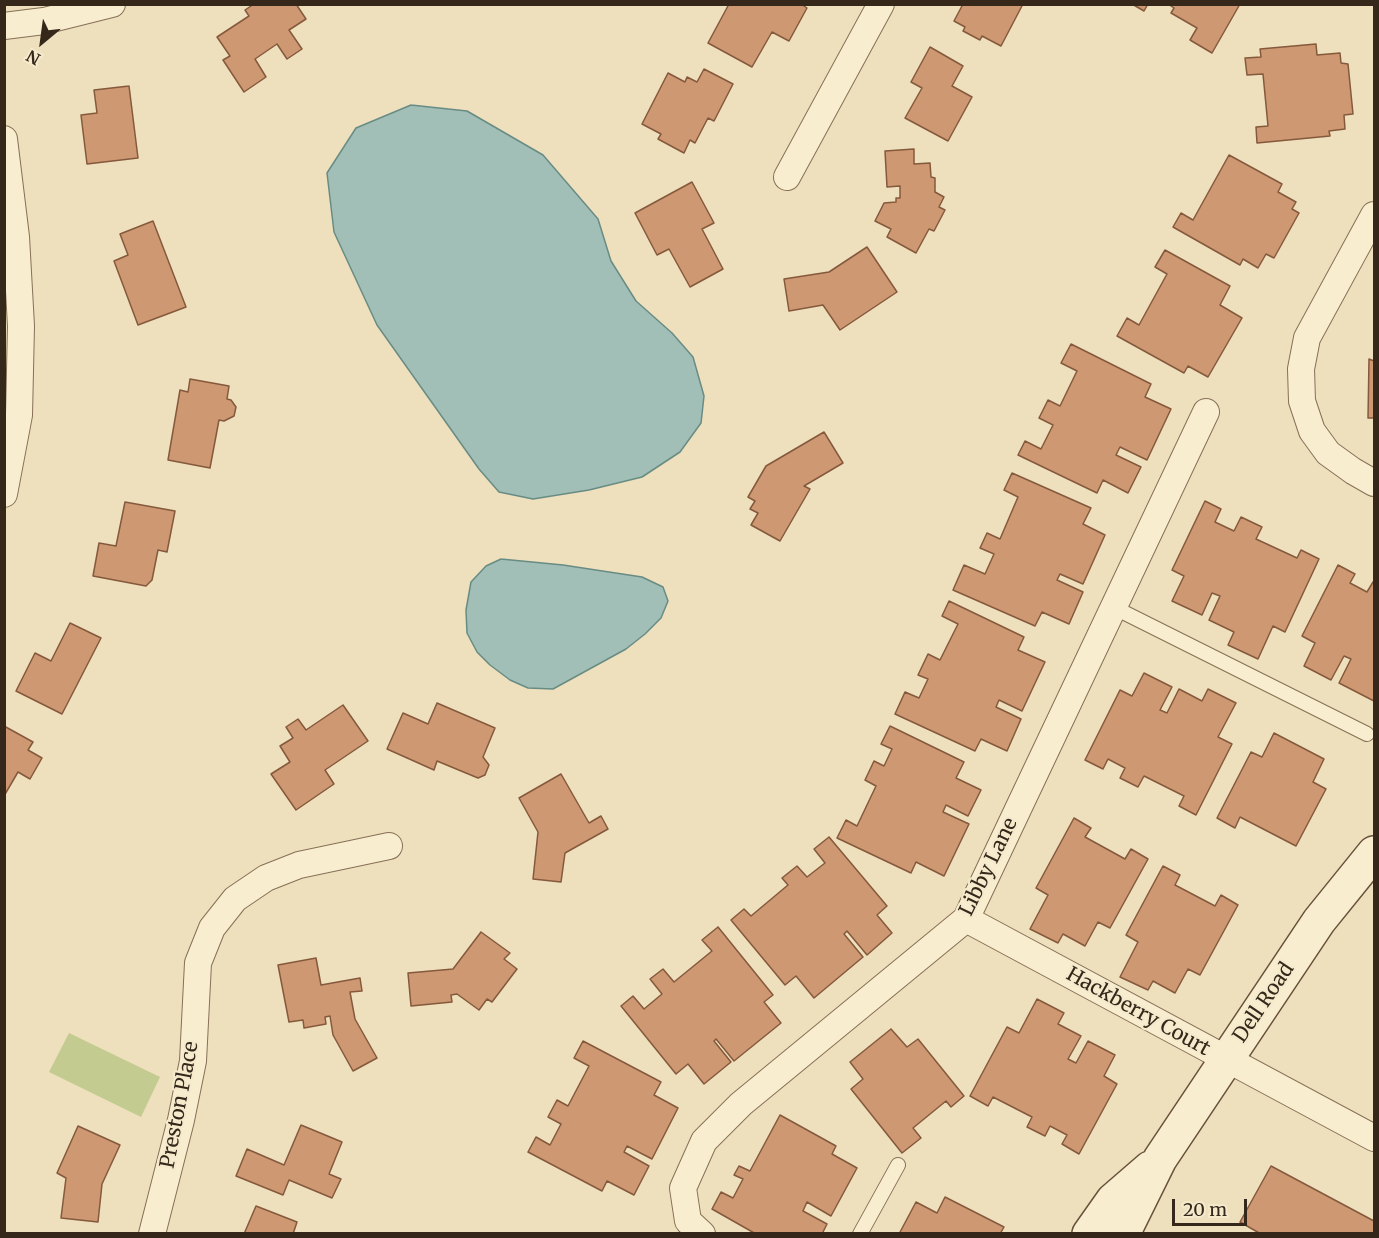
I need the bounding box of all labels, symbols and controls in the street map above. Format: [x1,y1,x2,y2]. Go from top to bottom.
north arrow [12,12,72,72]
text: N [23,46,44,70]
street label: Libby Lane [955,814,1023,920]
street label: Dell Road [1228,958,1300,1048]
street label: Hackberry Court [1062,963,1214,1061]
street label: Preston Place [156,1040,204,1170]
scale bar [1175,1187,1250,1225]
text: 20 m [1183,1198,1227,1221]

